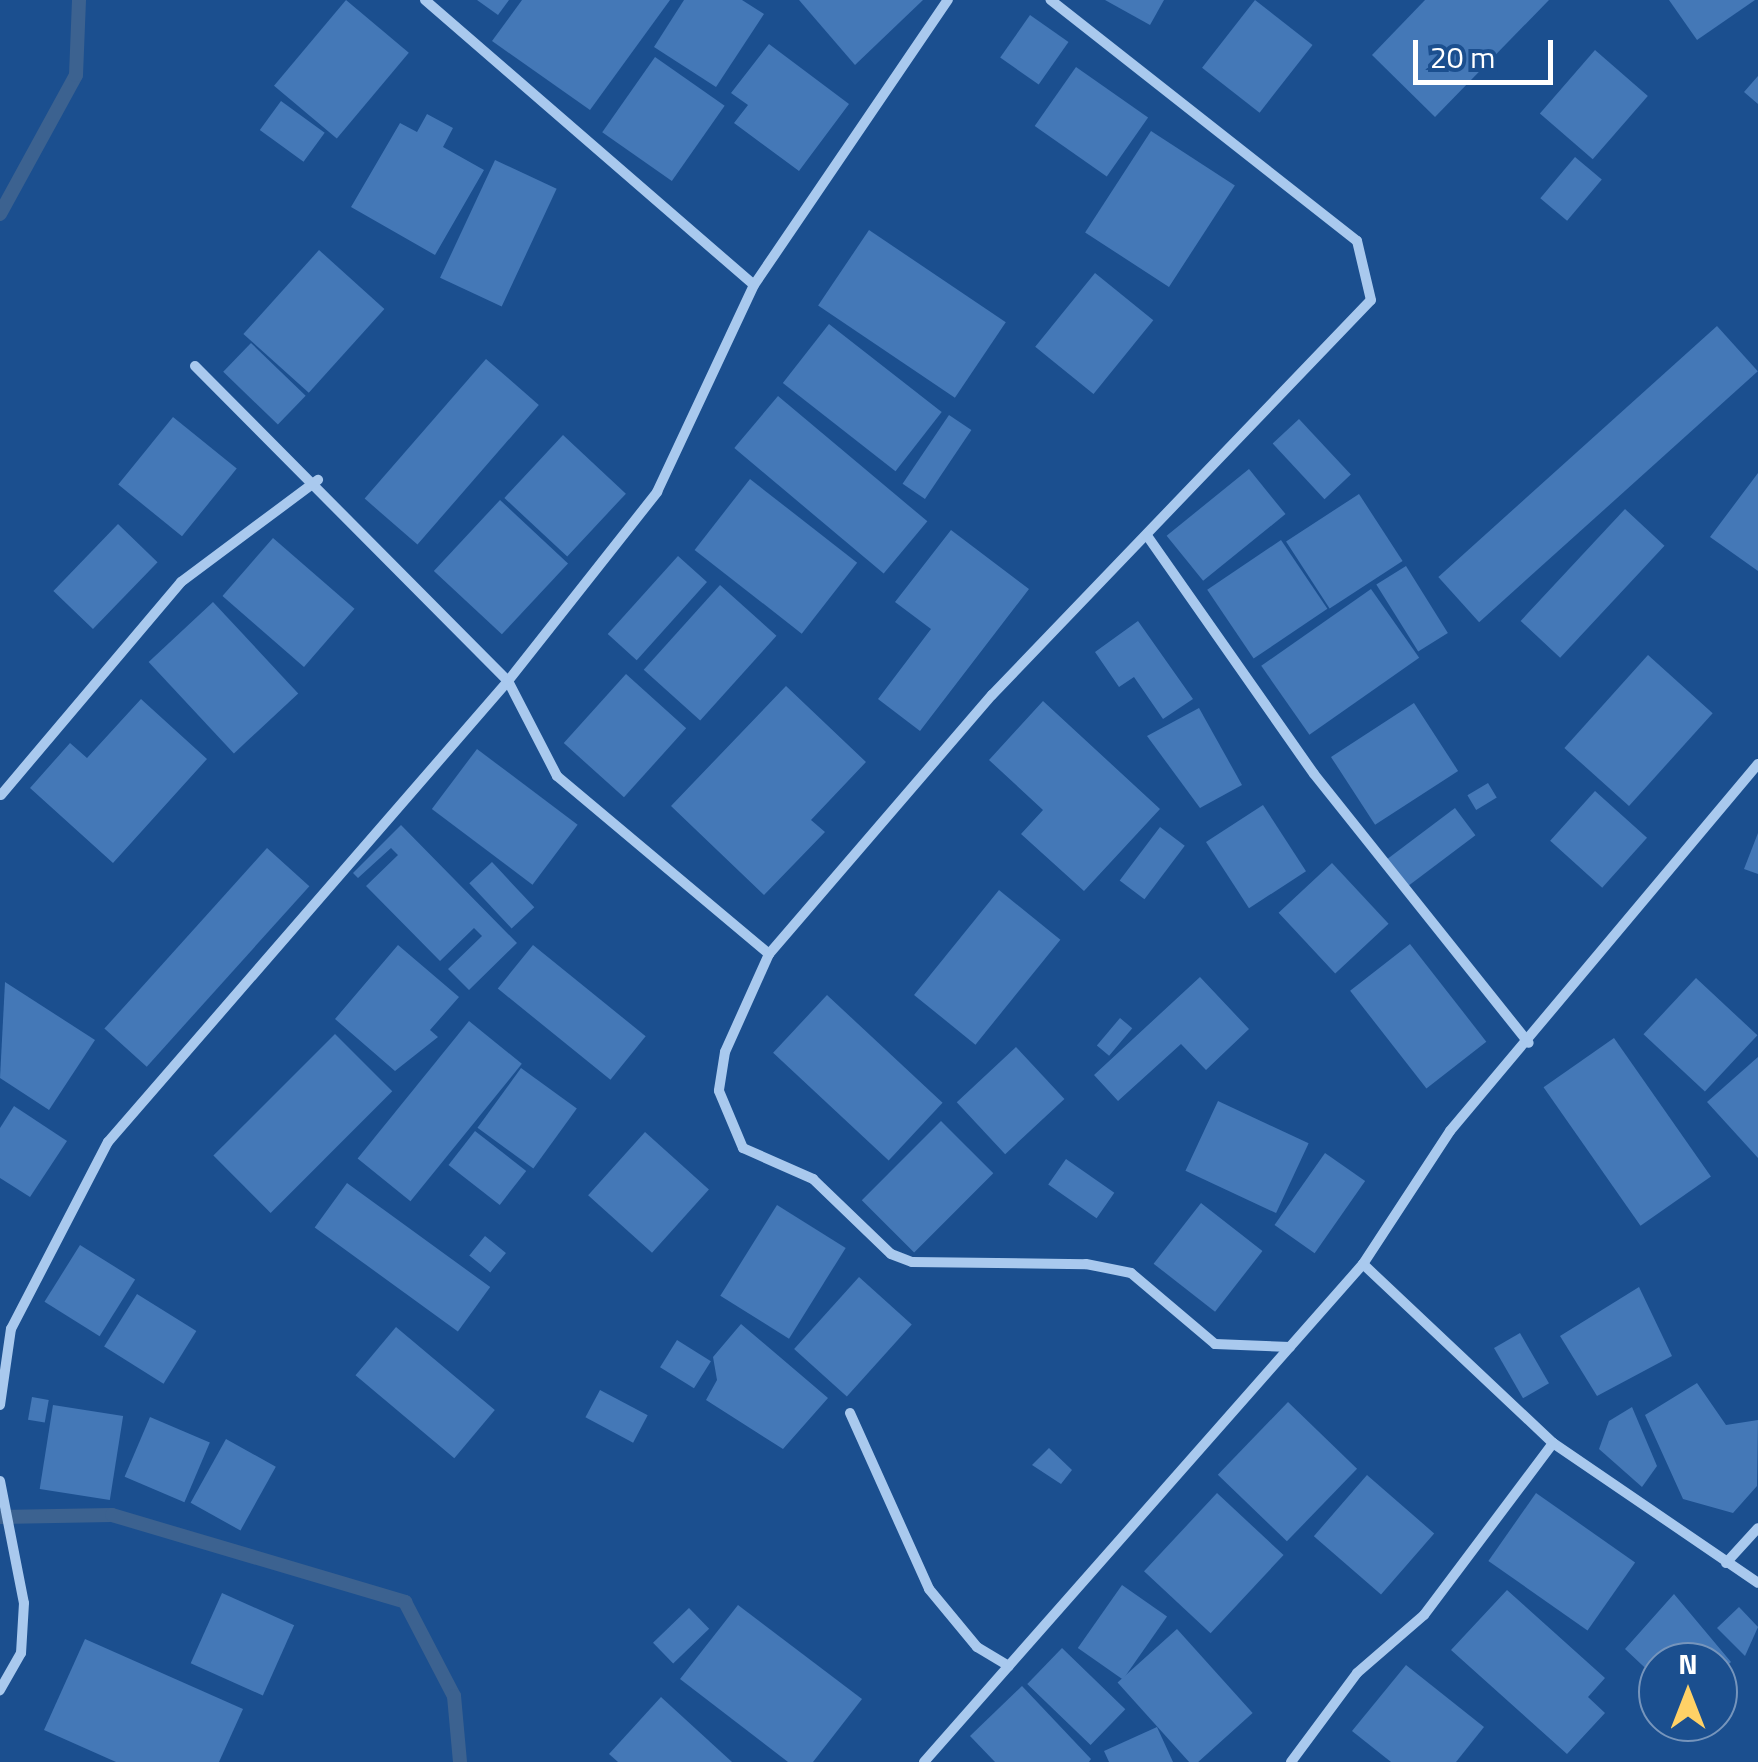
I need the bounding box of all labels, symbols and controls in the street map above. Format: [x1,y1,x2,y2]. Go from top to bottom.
scale bar [1418,20,1558,82]
text: 20 m [1430,34,1495,80]
north arrow [1638,1642,1738,1742]
text: N [1678,1642,1698,1685]

